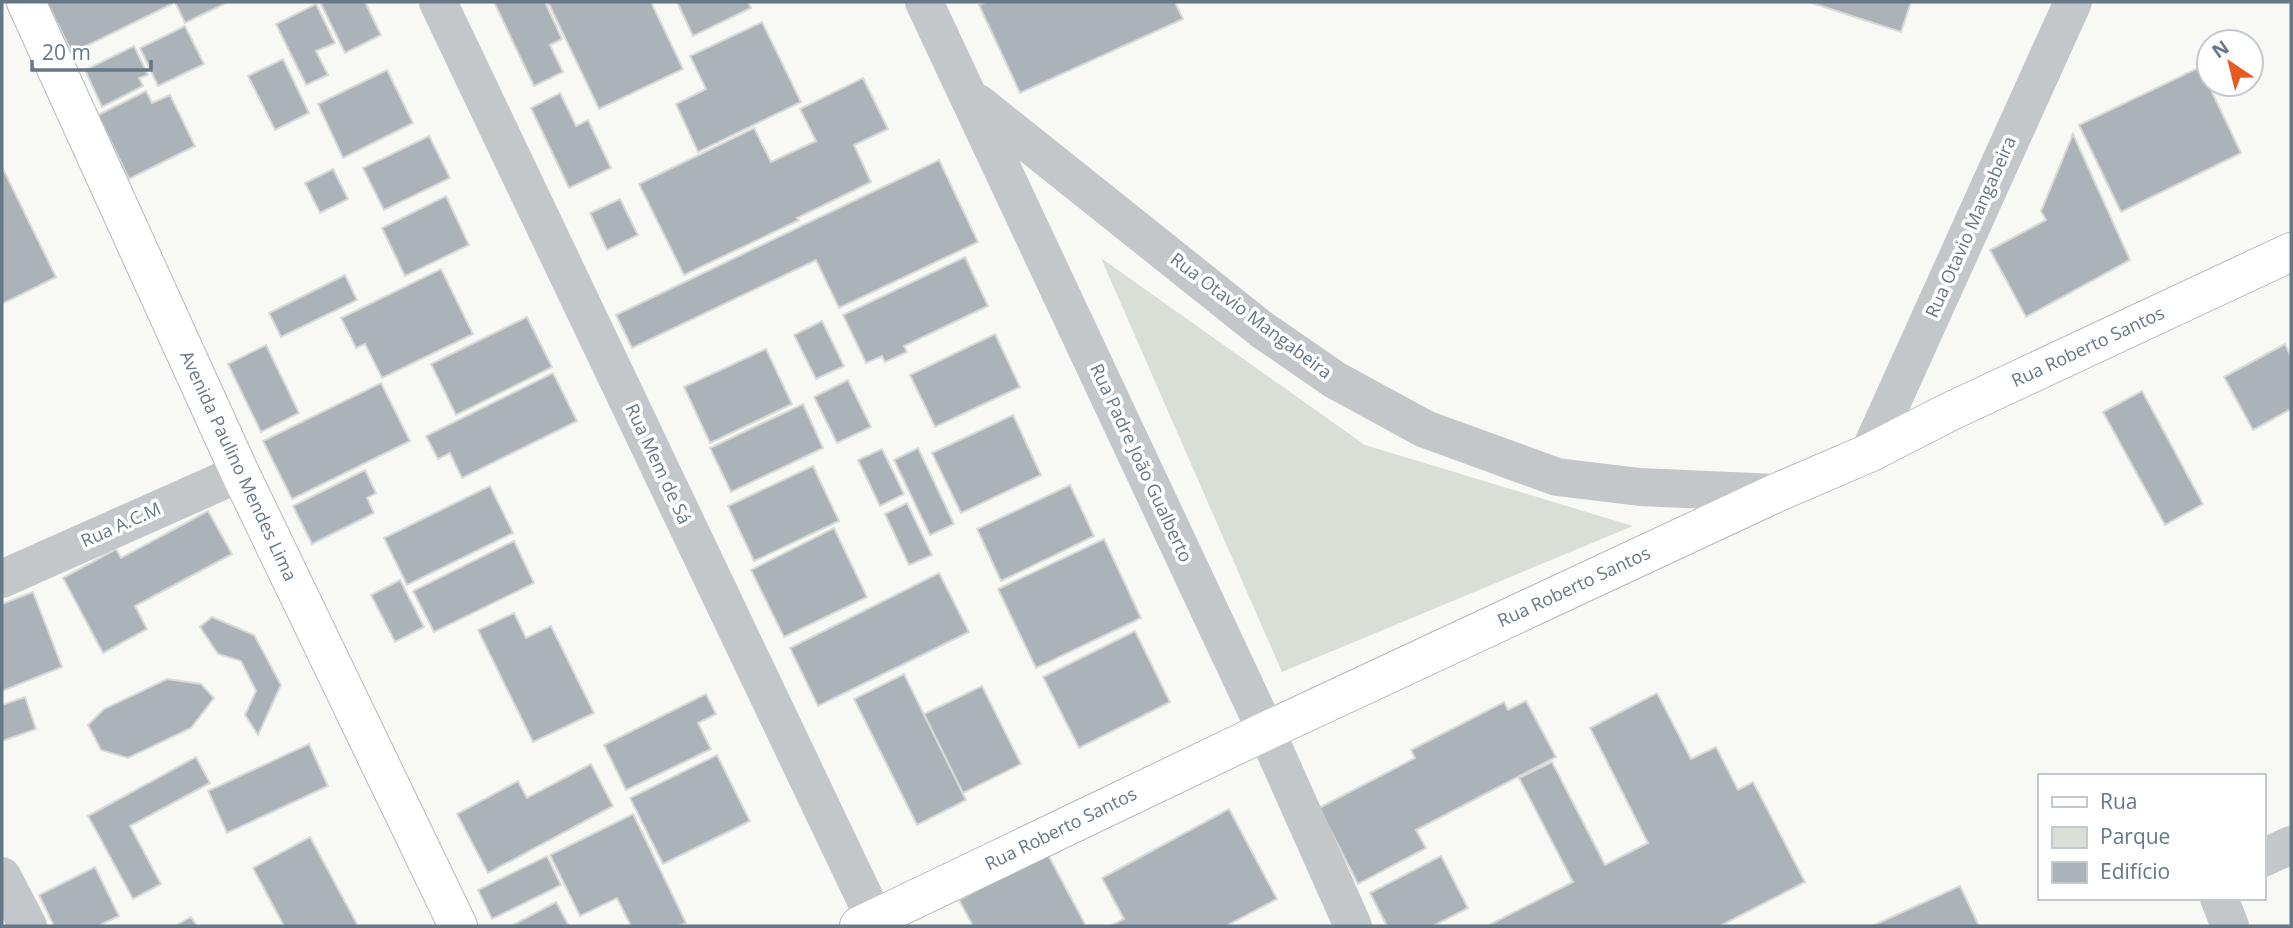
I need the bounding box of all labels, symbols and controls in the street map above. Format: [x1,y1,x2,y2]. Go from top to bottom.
scale bar [32,28,150,72]
north arrow [2195,28,2265,98]
text: N [2206,34,2234,64]
text: 20 m [42,38,91,66]
street label: Rua Otavio Mangabeira [1919,132,2021,321]
street label: Rua Otavio Mangabeira [1166,247,1337,384]
street label: Rua Roberto Santos [2007,300,2168,392]
street label: Avenida Paulino Mendes Lima [175,347,303,585]
street label: Rua Padre João Gualberto [1085,359,1199,566]
street label: Rua Mem de Sá [621,400,697,528]
street label: Rua A.C.M [77,496,164,552]
street label: Rua Roberto Santos [1493,540,1654,632]
legend [2038,774,2265,900]
street label: Rua Roberto Santos [981,781,1140,875]
text: Rua [2100,787,2138,815]
text: Parque [2100,822,2170,850]
text: Edifício [2100,857,2170,885]

